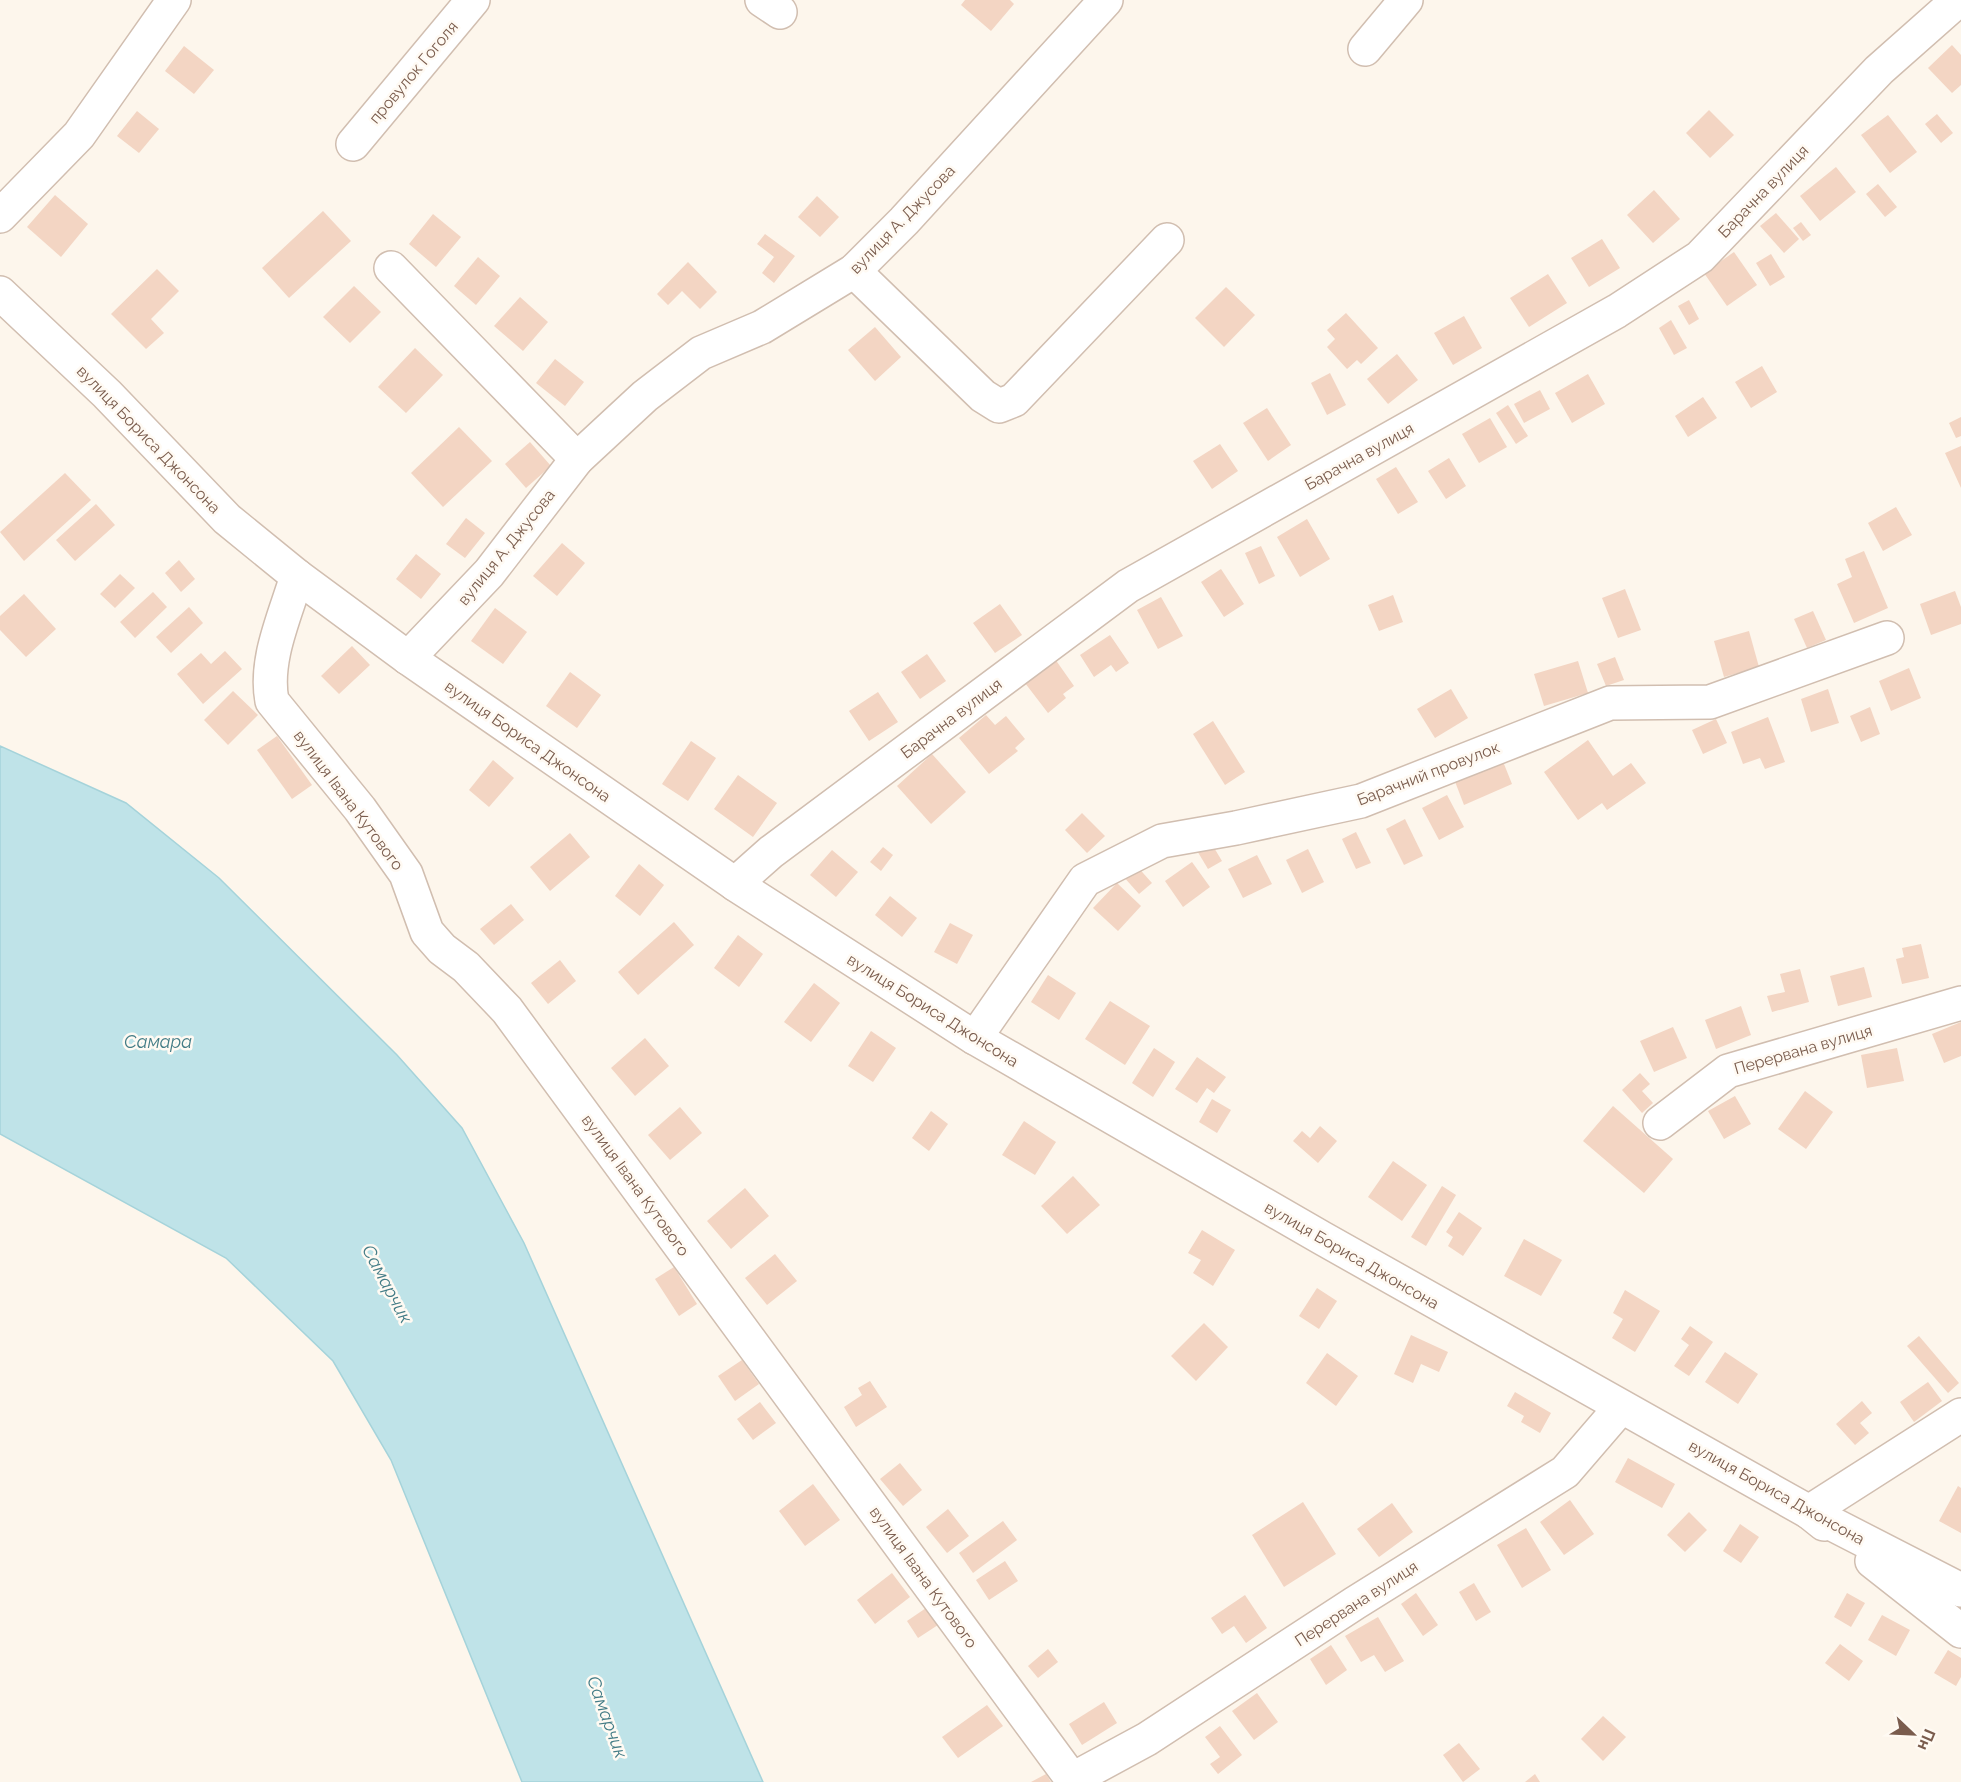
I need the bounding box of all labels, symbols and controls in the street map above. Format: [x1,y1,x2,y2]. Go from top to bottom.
street label: провулок Гоголя [365,17,462,127]
street label: Барачна вулиця [1714,141,1812,242]
street label: вулиця А. Джусова [846,161,959,278]
street label: вулиця Бориса Джонсона [73,361,224,517]
street label: Барачна вулиця [1301,419,1417,494]
street label: вулиця А. Джусова [454,486,559,609]
street label: Барачна вулиця [897,674,1006,763]
street label: вулиця Бориса Джонсона [441,677,614,806]
street label: вулиця Івана Кутового [290,727,407,874]
street label: Барачний провулок [1354,738,1502,809]
street label: вулиця Бориса Джонсона [844,950,1022,1071]
street label: Перервана вулиця [1732,1021,1874,1078]
water label: Самара [124,1031,192,1052]
street label: вулиця Івана Кутового [578,1111,693,1260]
street label: вулиця Бориса Джонсона [1261,1198,1442,1313]
water label: Самарчик [358,1241,417,1327]
street label: вулиця Бориса Джонсона [1686,1436,1868,1549]
street label: вулиця Івана Кутового [866,1503,981,1652]
street label: Перервана вулиця [1291,1557,1421,1650]
water label: Самарчик [583,1673,632,1761]
north arrow [1883,1704,1943,1764]
text: Пн [1913,1726,1939,1753]

